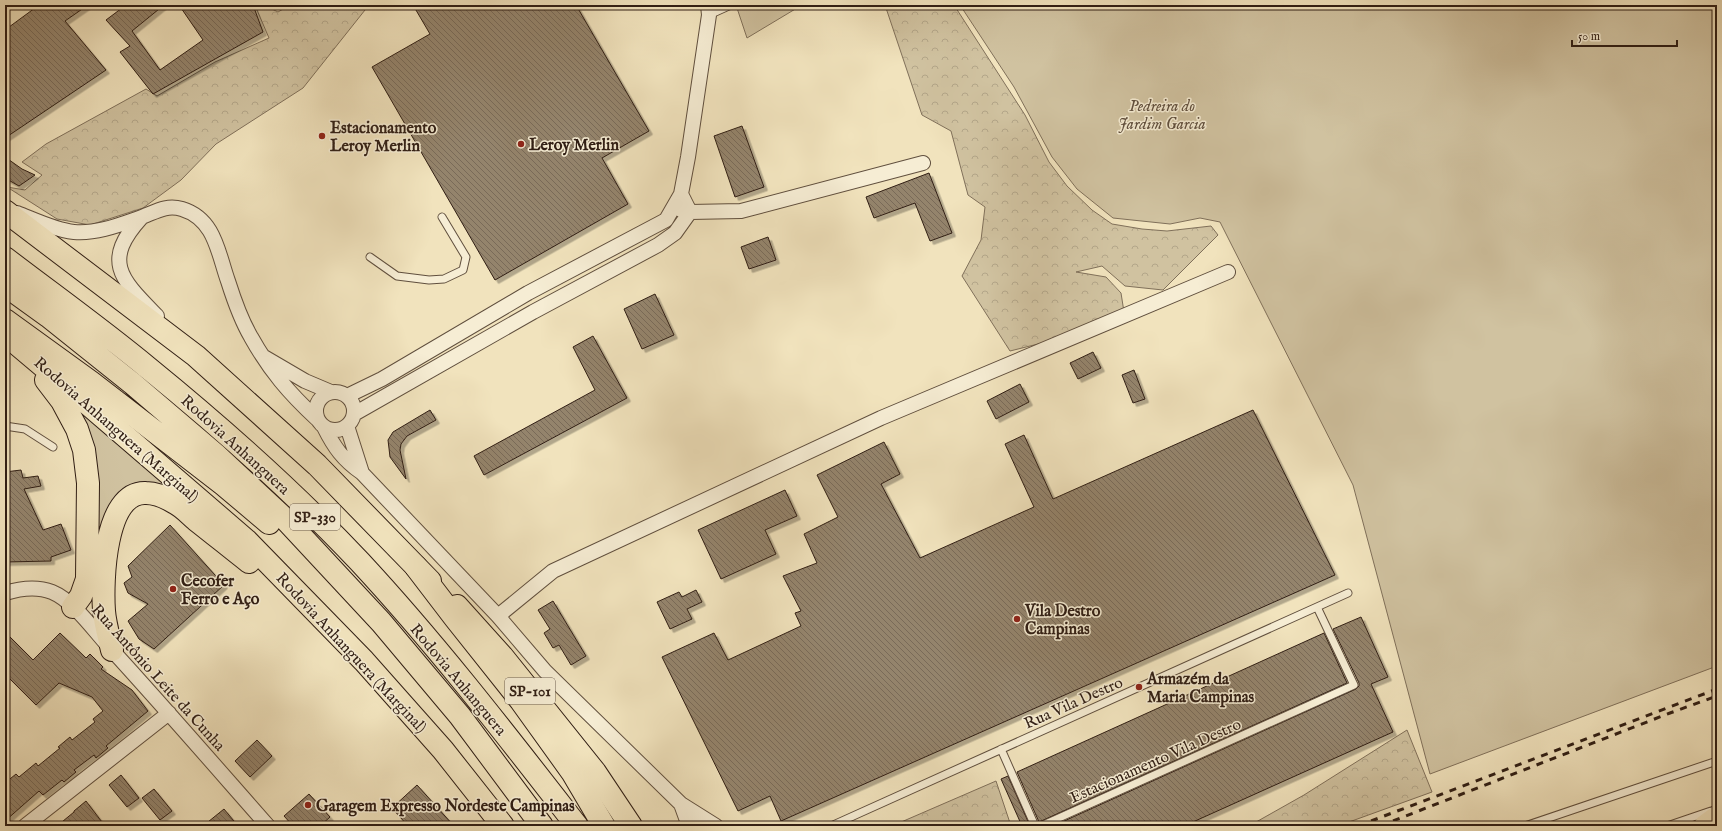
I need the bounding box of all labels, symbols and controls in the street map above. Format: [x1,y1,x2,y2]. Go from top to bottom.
scale bar [1572,22,1677,48]
text: 50 m [1578,29,1600,44]
park label: Pedreira do Jardim Garcia [1118,97,1206,135]
place label: Estacionamento Leroy Merlin [330,119,437,157]
marker: Estacionamento Leroy Merlin [317,131,327,141]
place label: Leroy Merlin [529,136,619,156]
marker: Leroy Merlin [516,139,526,149]
street label: Rodovia Anhanguera (Marginal) [29,353,202,508]
street label: Rodovia Anhanguera [176,391,293,500]
road number: SP-330 [290,504,340,530]
street label: Rodovia Anhanguera (Marginal) [271,569,430,738]
place label: Cecofer Ferro e Aço [181,572,260,610]
marker: Cecofer Ferro e Aço [168,584,178,594]
street label: Rua Antônio Leite da Cunha [86,601,229,756]
place label: Vila Destro Campinas [1024,602,1101,640]
marker: Vila Destro Campinas [1012,614,1022,624]
street label: Rodovia Anhanguera [405,620,510,740]
place label: Armazém da Maria Campinas [1146,670,1255,708]
street label: Rua Vila Destro [1021,673,1127,735]
road number: SP-101 [505,678,555,704]
marker: Armazém da Maria Campinas [1134,682,1144,692]
street label: Estacionamento Vila Destro [1067,715,1245,809]
place label: Garagem Expresso Nordeste Campinas [316,797,575,817]
marker: Garagem Expresso Nordeste Campinas [303,800,313,810]

